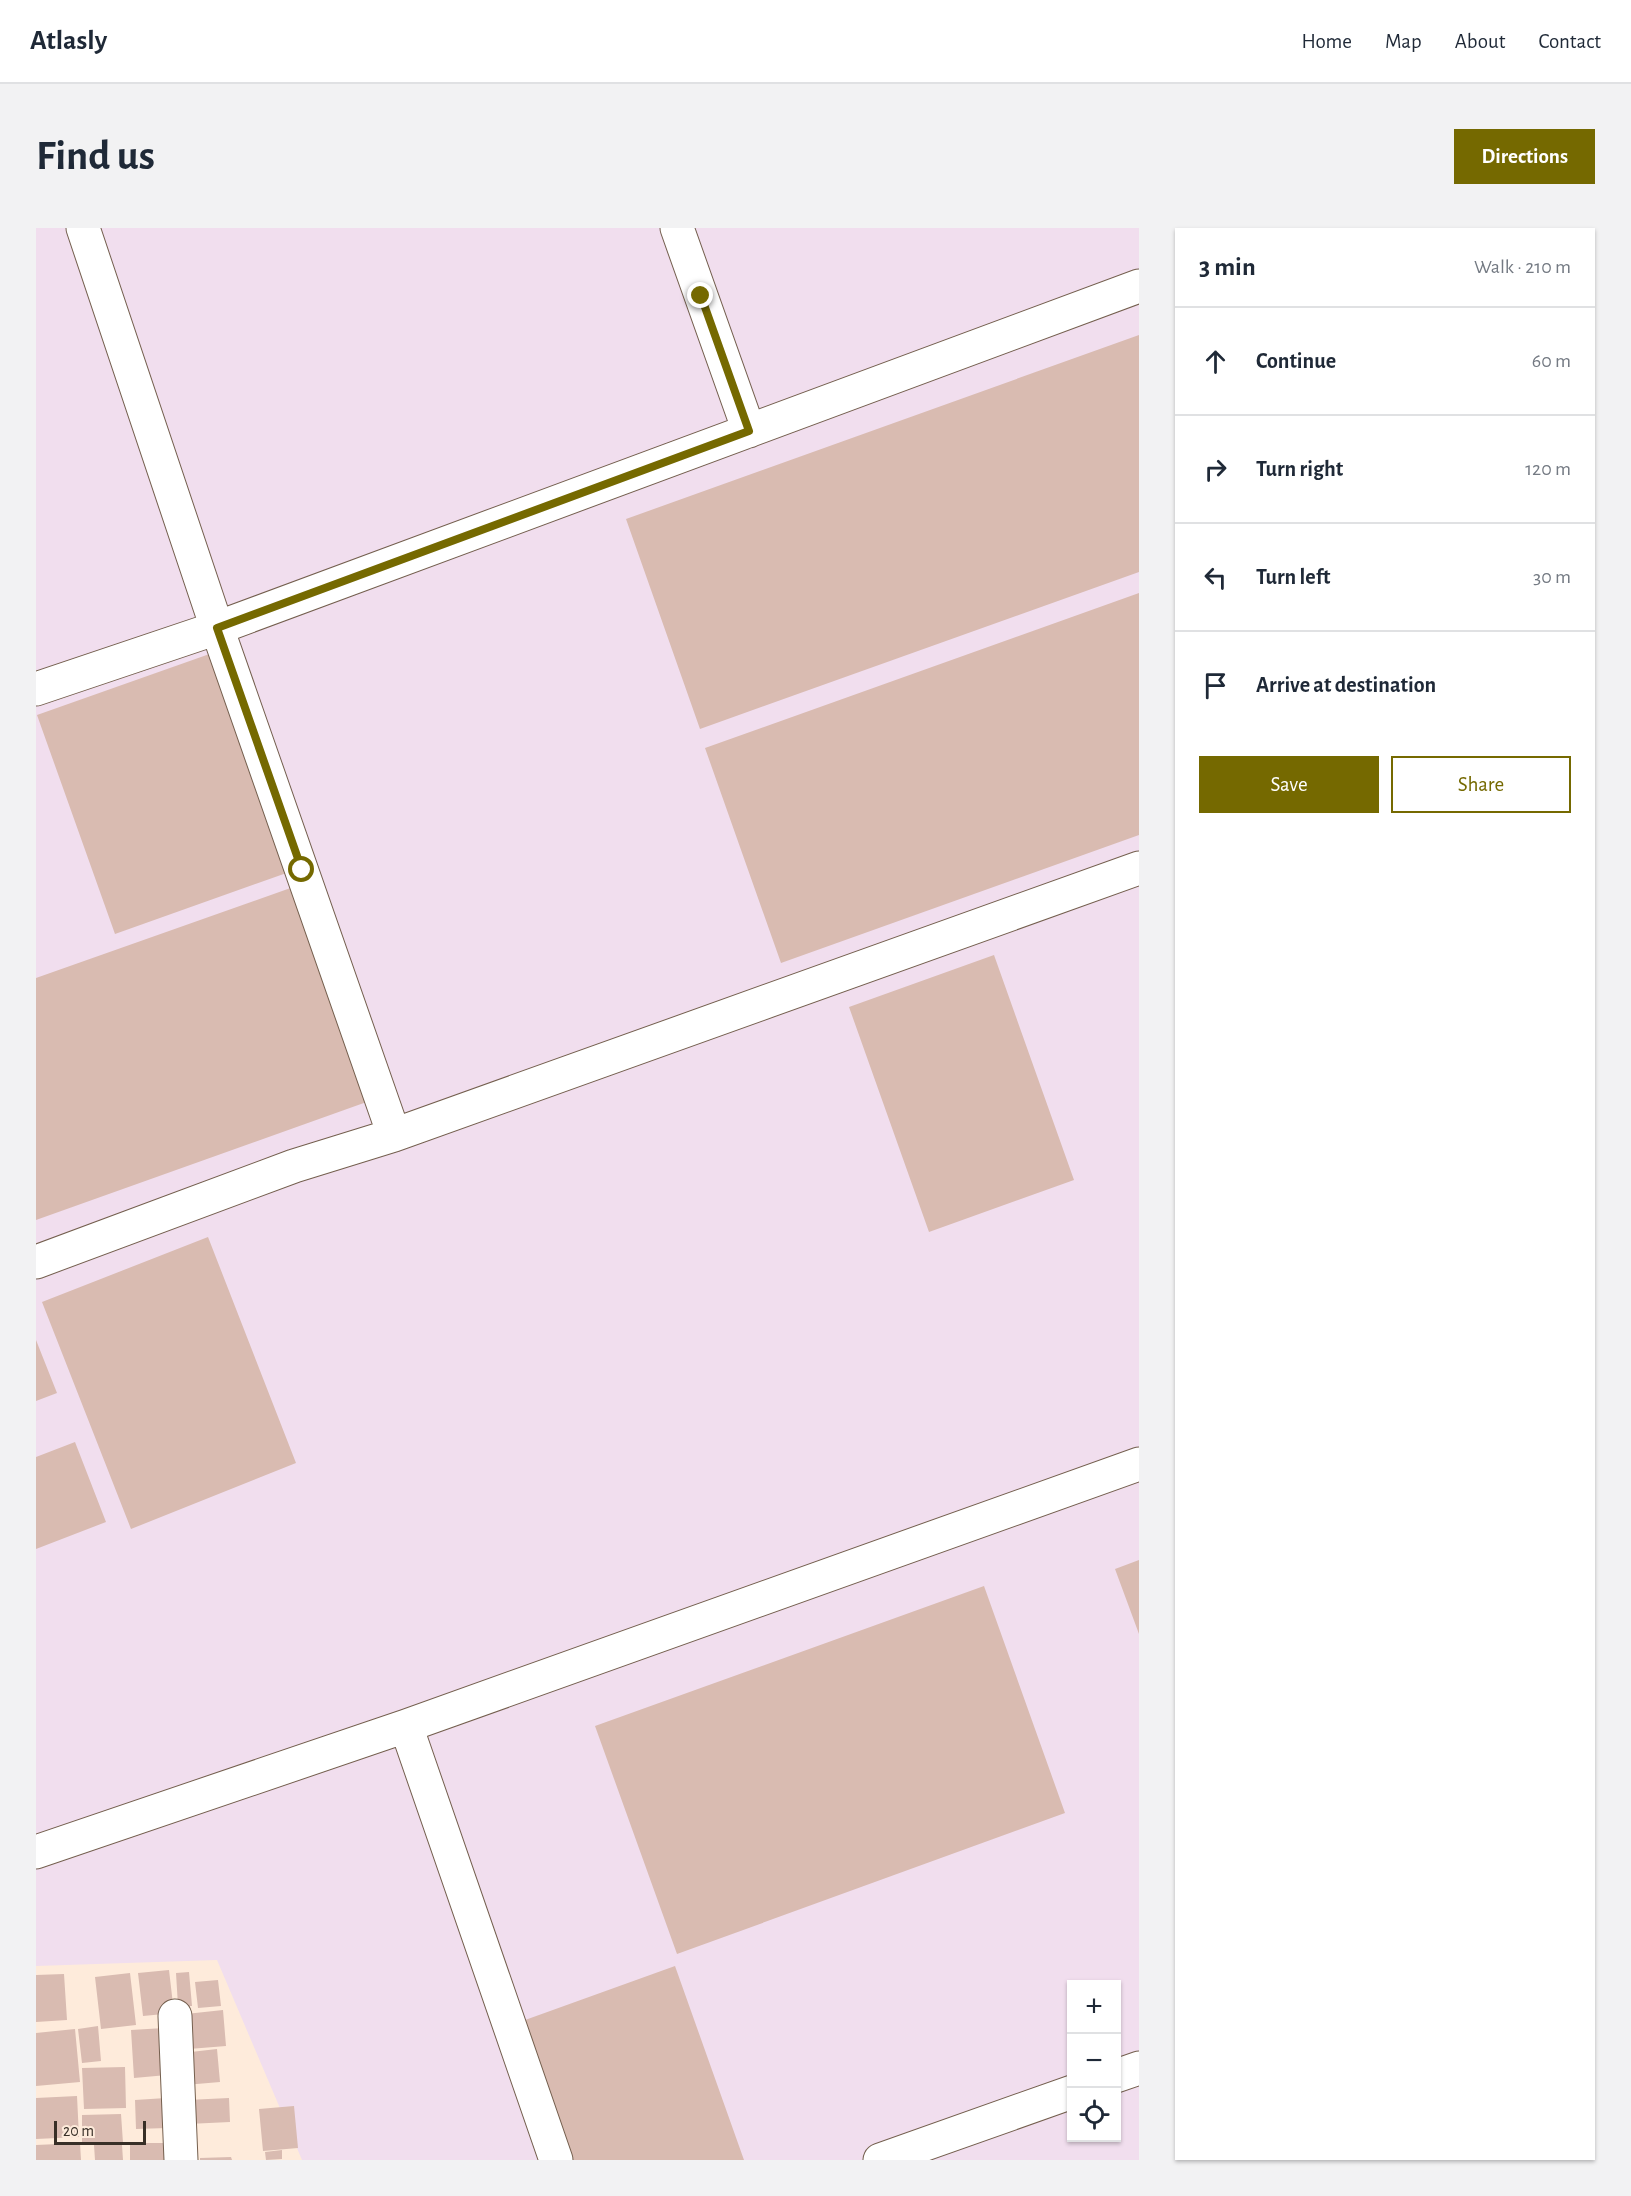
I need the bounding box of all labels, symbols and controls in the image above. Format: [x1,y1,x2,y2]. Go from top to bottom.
text: Atlasly [30,27,107,55]
text: Home [1301,31,1352,52]
text: Map [1385,31,1422,52]
text: About [1455,31,1505,52]
text: Contact [1538,31,1601,52]
button: Directions [1454,129,1595,184]
text: Find us [36,135,155,177]
text: 3 min [1199,254,1256,280]
text: Walk · 210 m [1474,257,1571,277]
route end [687,282,713,308]
icon: ahead [1199,345,1232,378]
text: Continue [1256,350,1336,372]
text: 60 m [1532,351,1571,371]
icon: right [1199,453,1232,486]
text: Turn right [1256,458,1343,480]
text: 120 m [1525,459,1571,479]
icon: left [1199,561,1232,594]
text: Turn left [1256,566,1330,588]
text: 30 m [1533,567,1571,587]
icon: arrive [1199,669,1232,702]
text: Arrive at destination [1256,674,1436,696]
button: Save [1199,756,1379,813]
button: Share [1391,756,1571,813]
route start [288,856,314,882]
map controls [1067,1980,1121,2142]
button: + [1067,1980,1121,2034]
button: − [1067,2034,1121,2088]
button: locate [1067,2088,1121,2142]
scale bar [54,2118,146,2146]
text: 20 m [63,2123,94,2139]

